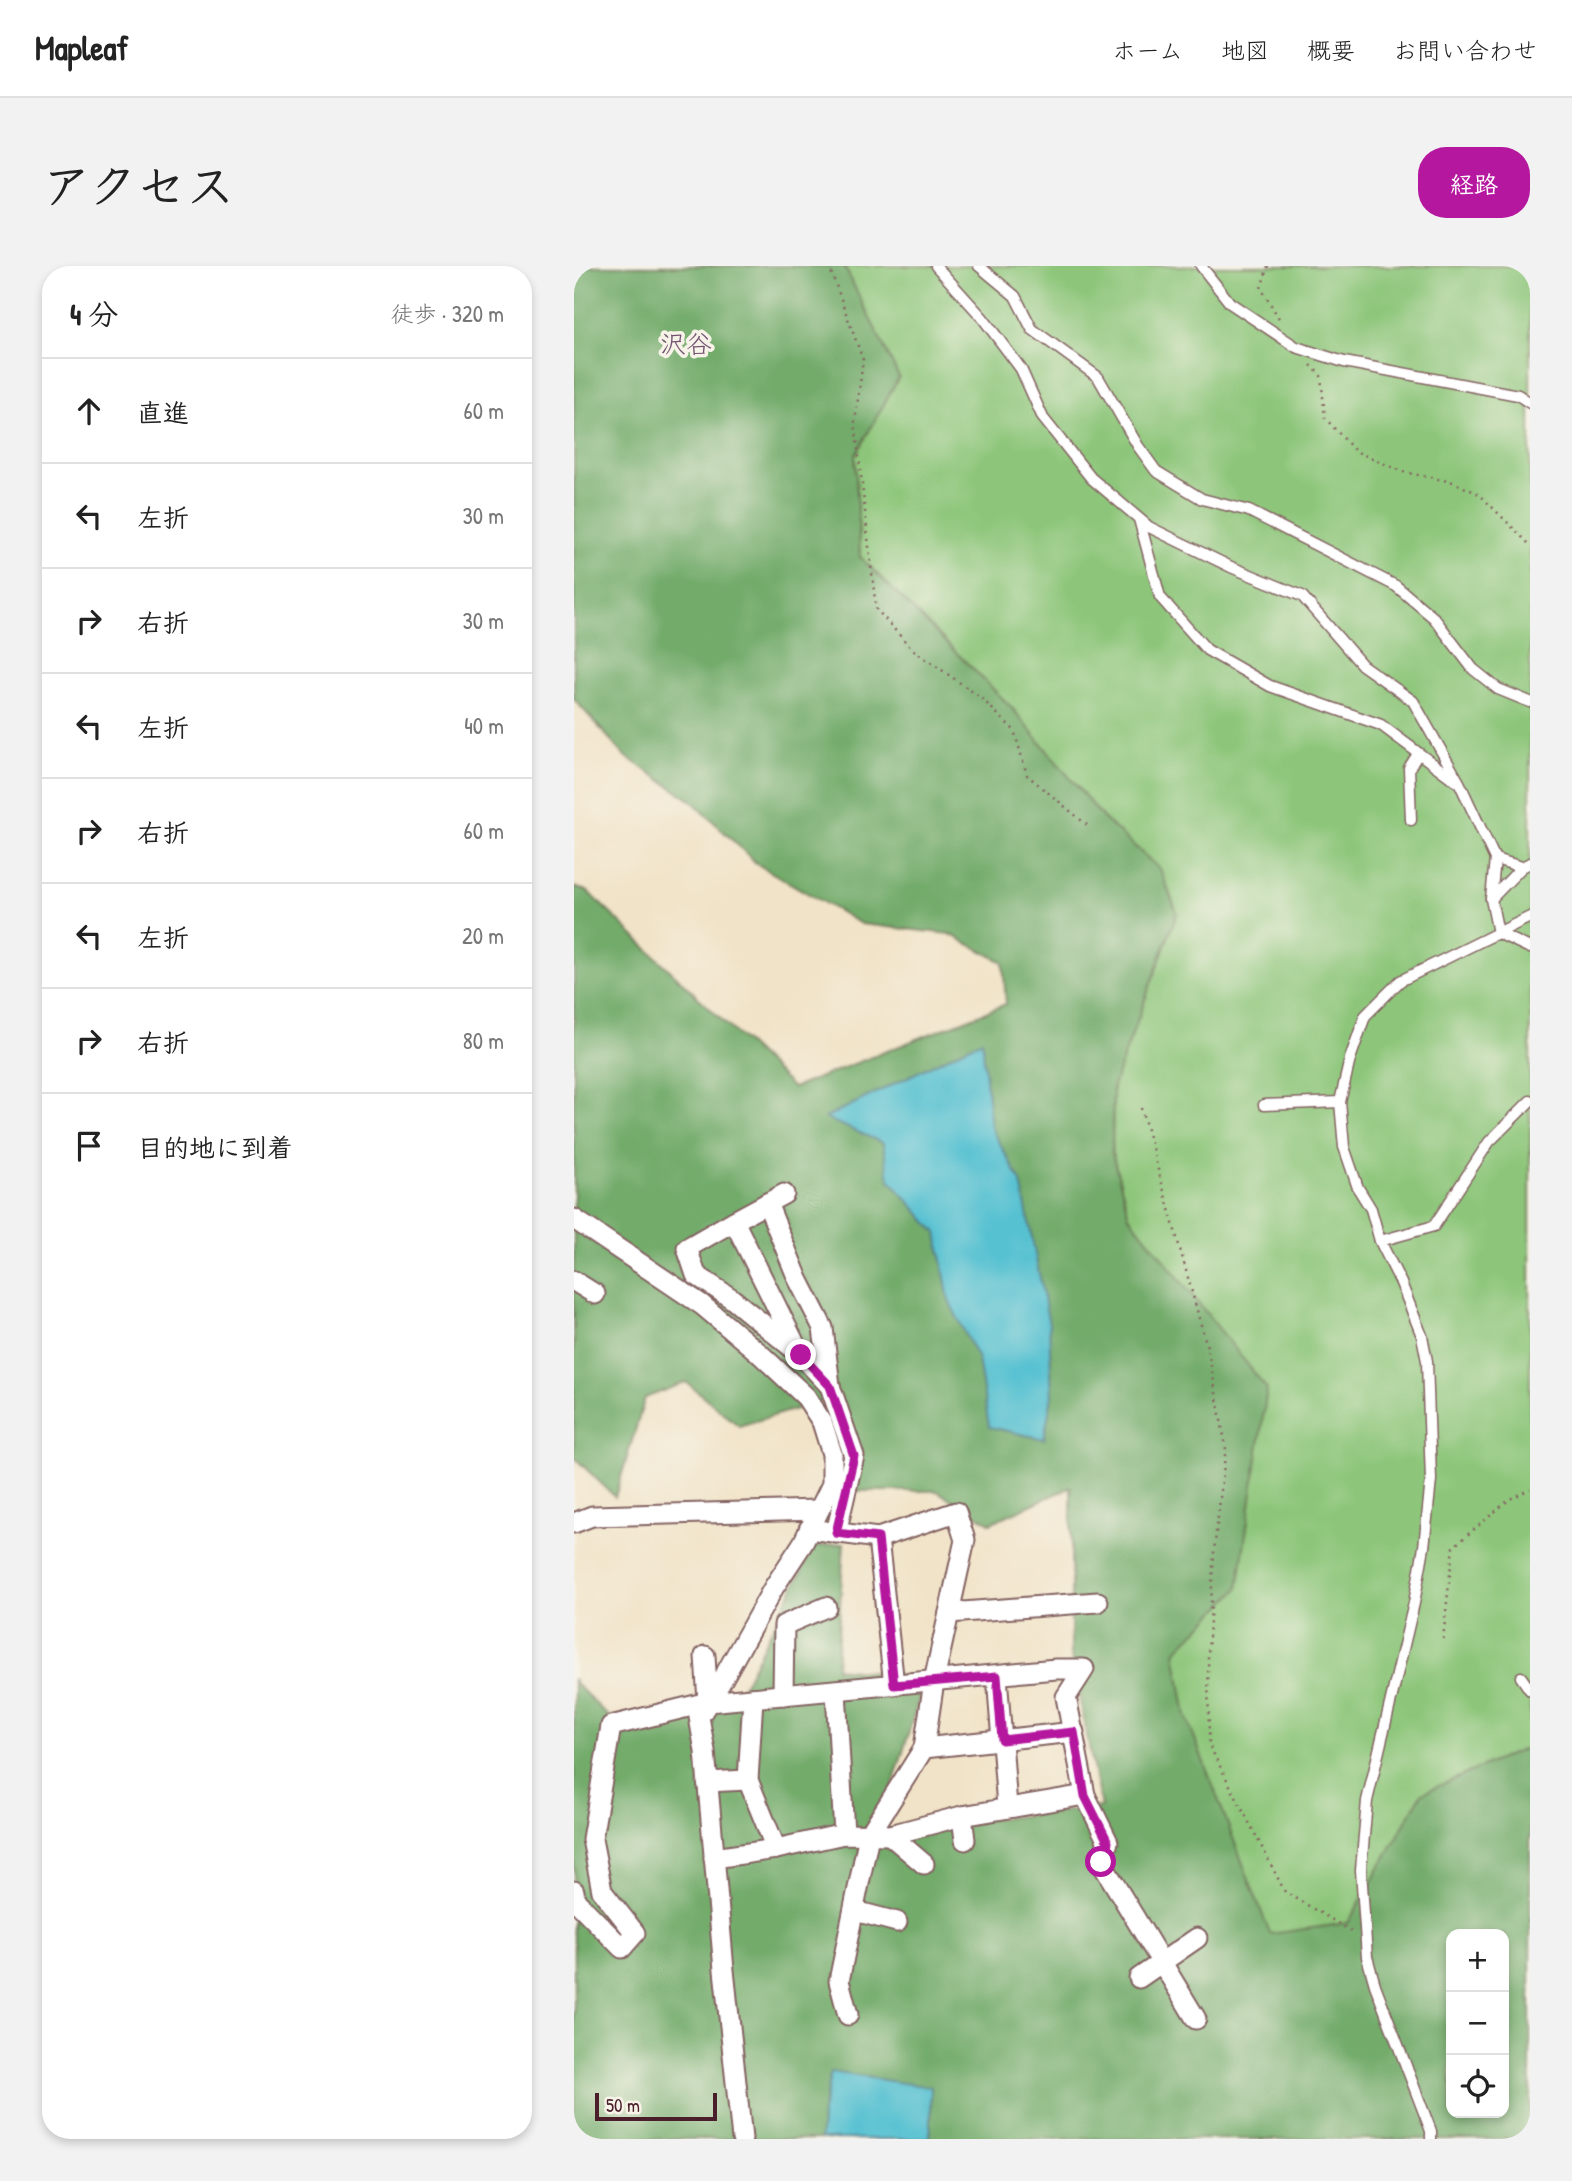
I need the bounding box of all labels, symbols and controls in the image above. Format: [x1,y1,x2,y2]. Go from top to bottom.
text: Mapleaf [35,26,128,70]
text: ホーム [1112,34,1183,66]
text: 地図 [1221,34,1269,66]
text: 概要 [1307,34,1355,66]
text: お問い合わせ [1393,34,1537,66]
button: 経路 [1418,147,1530,218]
text: アクセス [42,152,235,218]
text: 4 分 [70,294,118,334]
text: 徒歩 · 320 m [391,298,504,329]
district label: 沢谷 [660,326,712,361]
icon: ahead [70,392,108,430]
text: 直進 [137,395,189,430]
text: 60 m [464,395,504,426]
icon: left [70,497,108,535]
text: 左折 [137,500,189,535]
text: 30 m [462,500,504,531]
icon: right [70,602,108,640]
text: 右折 [137,605,189,640]
text: 30 m [462,605,504,636]
icon: left [70,707,108,745]
text: 左折 [137,710,189,745]
text: 40 m [464,710,504,741]
icon: right [70,812,108,850]
text: 右折 [137,815,189,850]
text: 60 m [464,815,504,846]
icon: left [70,917,108,955]
text: 左折 [137,920,189,955]
text: 20 m [462,920,504,951]
icon: right [70,1022,108,1060]
text: 右折 [137,1025,189,1060]
text: 80 m [463,1025,504,1056]
icon: arrive [70,1127,108,1165]
text: 目的地に到着 [137,1130,293,1165]
route end [785,1339,816,1370]
route start [1085,1846,1116,1877]
map controls [1446,1929,1509,2118]
button: + [1446,1929,1509,1992]
button: − [1446,1992,1509,2055]
button: locate [1446,2055,1509,2118]
scale bar [595,2090,718,2122]
text: 50 m [606,2092,640,2118]

